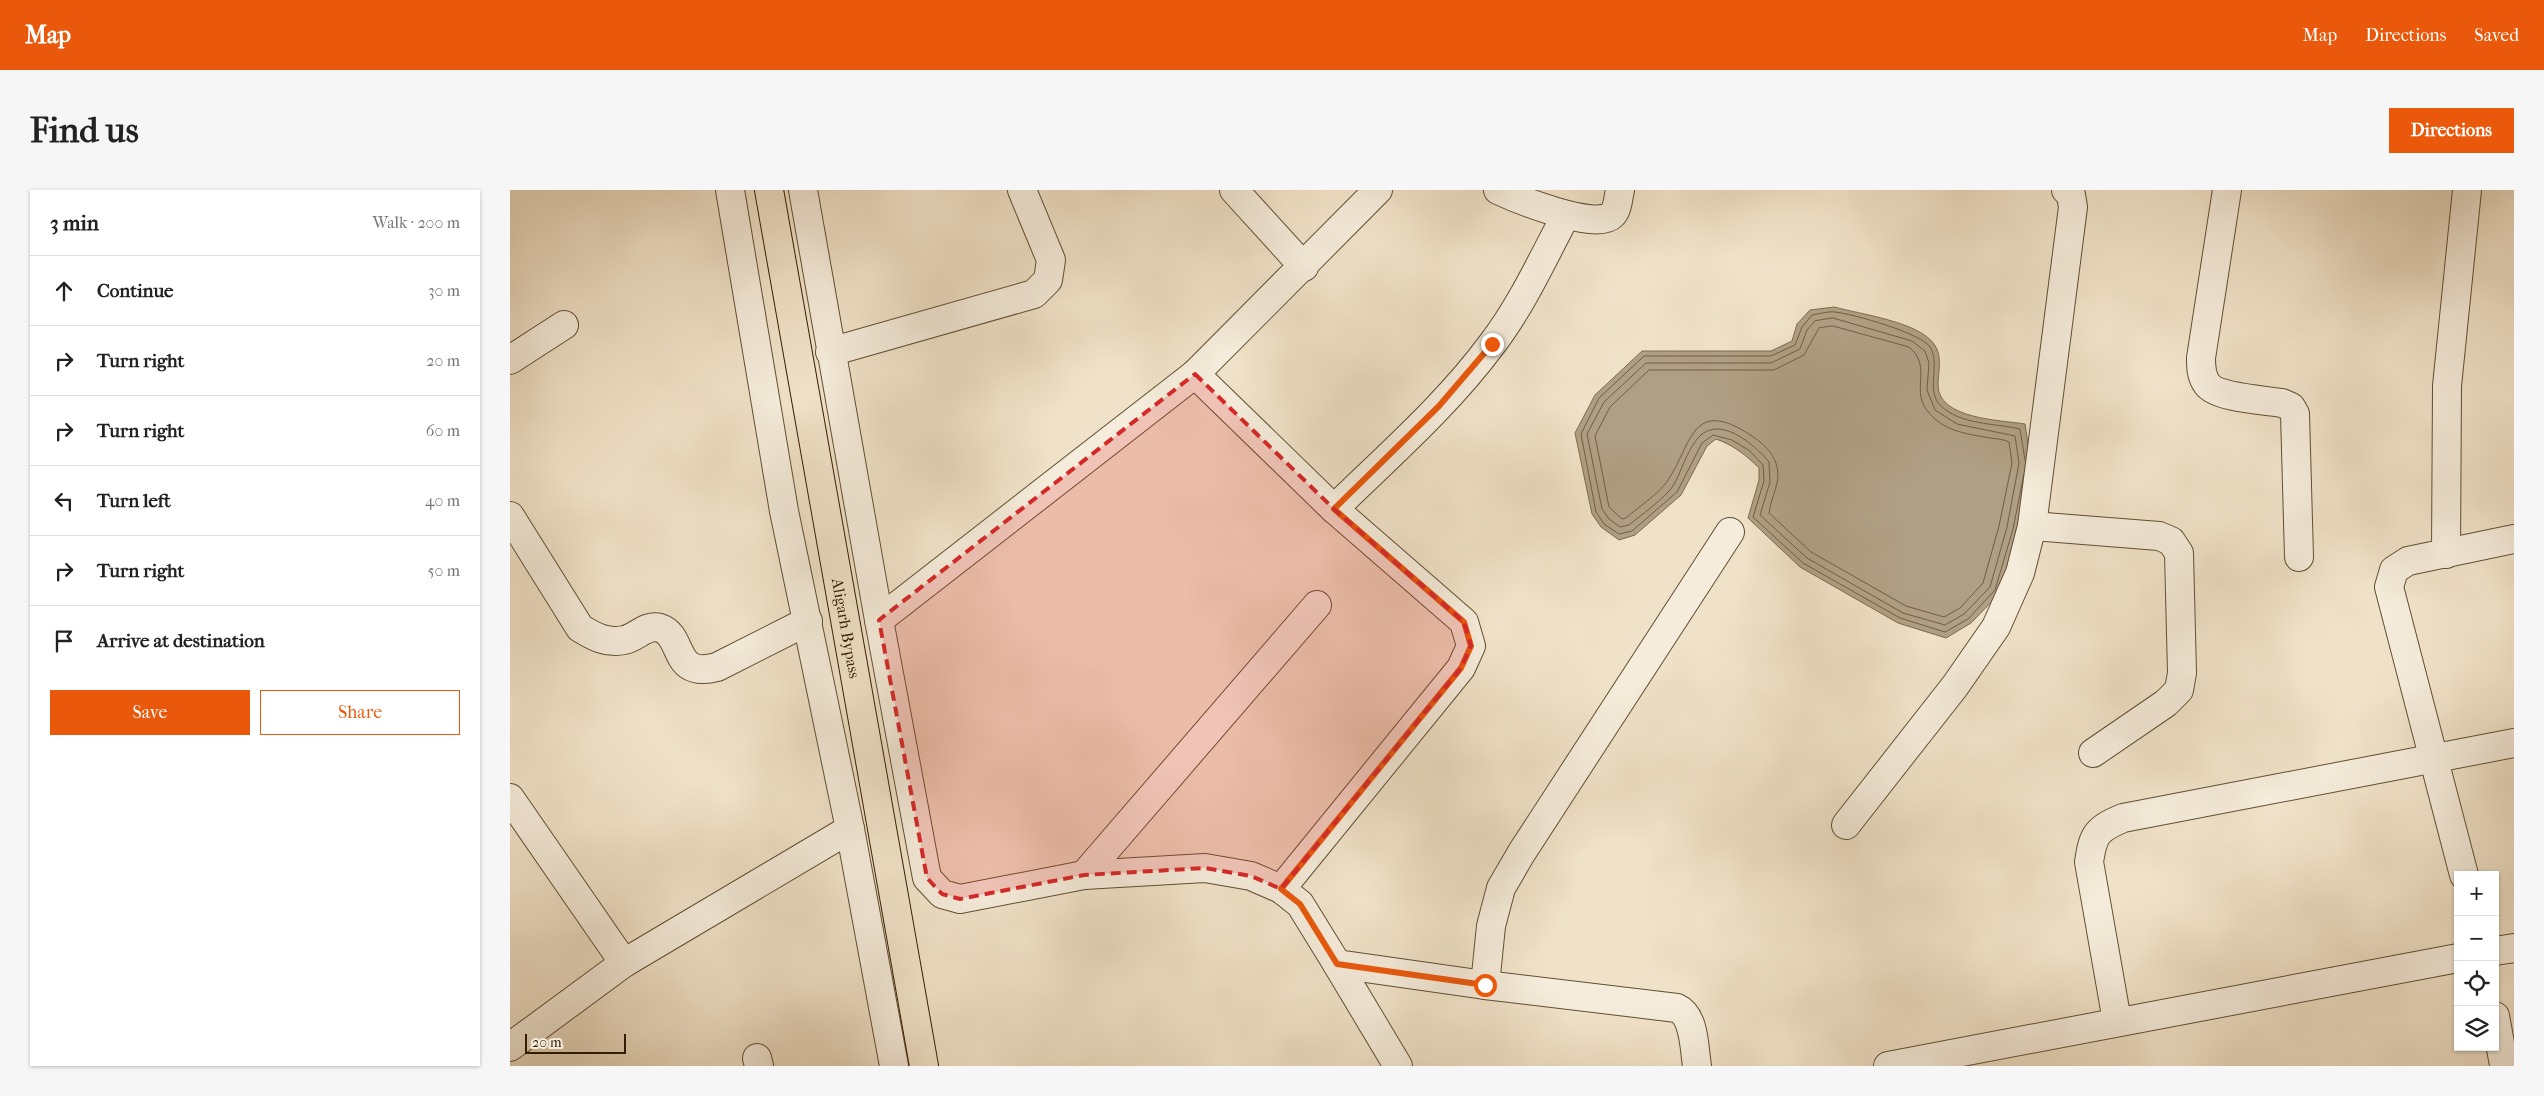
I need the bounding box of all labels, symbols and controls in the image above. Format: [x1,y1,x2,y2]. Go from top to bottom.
text: Map [25,21,71,49]
text: Map [2303,25,2337,46]
text: Directions [2365,25,2446,46]
text: Saved [2474,25,2519,46]
button: Directions [2389,108,2514,153]
text: Find us [30,110,139,151]
text: 3 min [50,211,99,235]
text: Walk · 200 m [373,213,460,232]
icon: ahead [50,277,78,305]
text: Continue [97,280,173,302]
text: 30 m [428,281,460,300]
route end [1481,333,1504,356]
icon: right [50,347,78,375]
text: Turn right [97,350,184,372]
text: 20 m [426,351,460,370]
icon: right [50,417,78,445]
text: Turn right [97,420,184,442]
text: 60 m [426,421,460,440]
icon: left [50,487,78,515]
text: Turn left [97,490,171,512]
text: 40 m [425,491,460,510]
icon: right [50,557,78,585]
text: Turn right [97,560,184,582]
text: 50 m [428,561,460,580]
street label: Aligarh Bypass [828,576,865,680]
icon: arrive [50,627,78,655]
text: Arrive at destination [97,630,265,652]
button: Save [50,690,250,735]
button: Share [260,690,460,735]
map controls [2454,871,2499,1051]
button: + [2454,871,2499,916]
button: − [2454,916,2499,961]
button: locate [2454,961,2499,1006]
route start [1474,974,1497,997]
button: layers [2454,1006,2499,1051]
scale bar [525,1031,626,1054]
text: 20 m [532,1034,562,1051]

